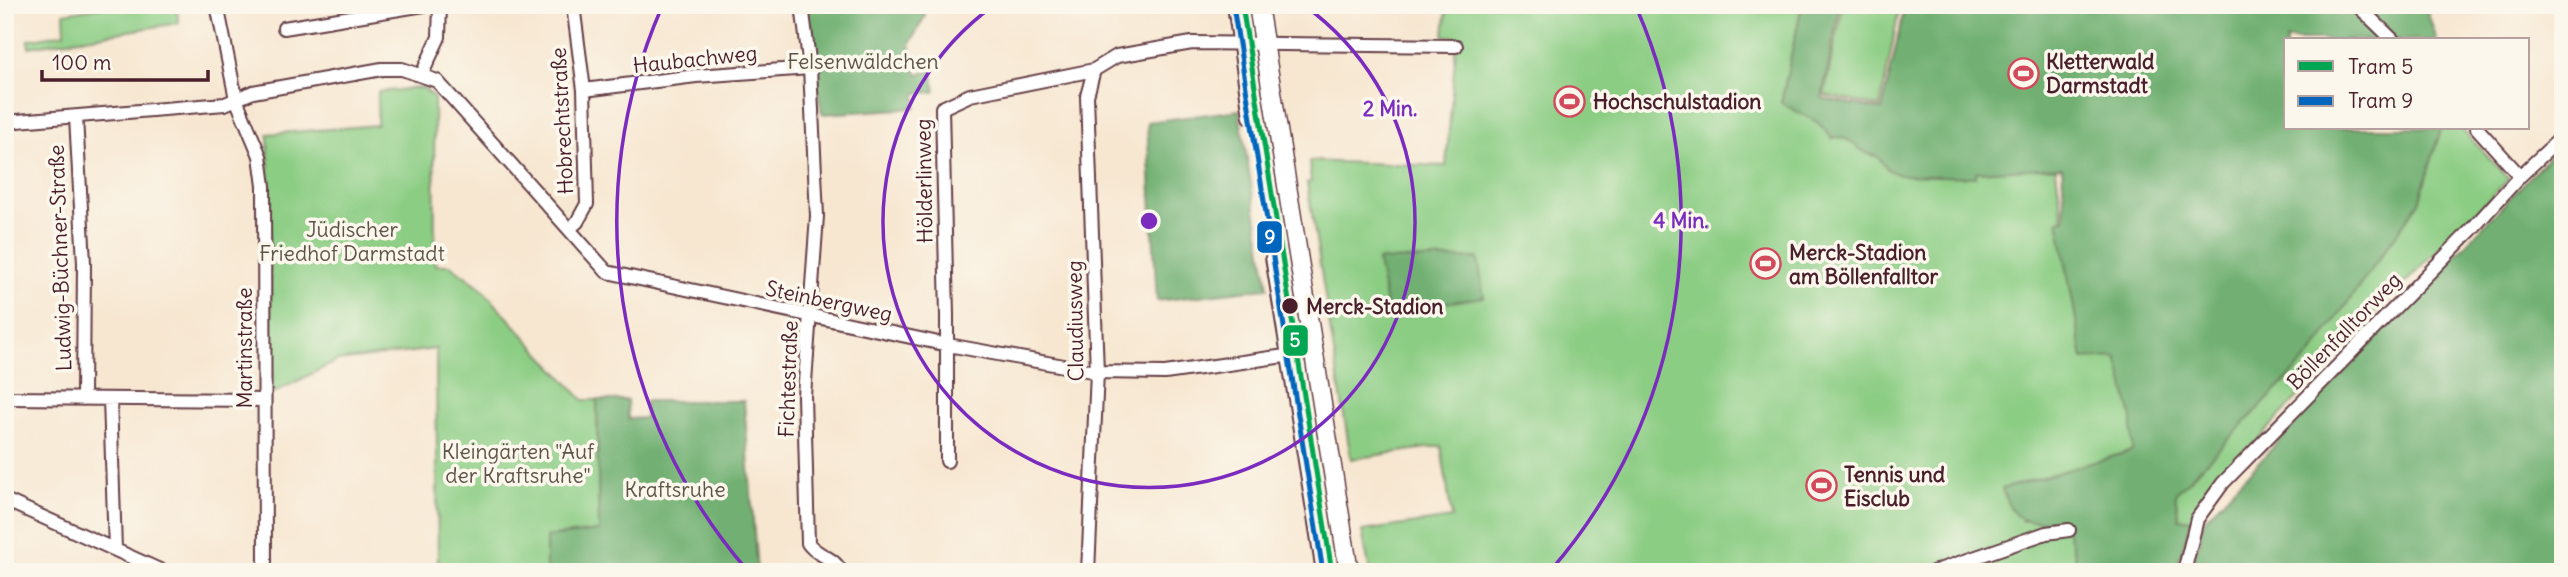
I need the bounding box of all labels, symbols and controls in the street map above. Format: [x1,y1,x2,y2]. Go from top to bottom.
scale bar [42,38,208,82]
legend [2284,38,2530,130]
street label: Haubachweg [631,39,759,79]
street label: Hobrechtstraße [545,47,579,195]
park label: Felsenwäldchen [787,48,939,75]
place label: Kletterwald Darmstadt [2046,48,2155,99]
text: 100 m [52,49,111,76]
text: Tram 5 [2348,53,2413,80]
sports icon: Kletterwald Darmstadt [2006,56,2040,90]
sports icon: Hochschulstadion [1553,84,1587,118]
text: Tram 9 [2348,87,2413,114]
place label: Hochschulstadion [1593,88,1761,115]
text: 2 Min. [1363,95,1417,122]
street label: Hölderlinweg [909,118,939,244]
street label: Ludwig-Büchner-Straße [43,144,77,372]
text: 4 Min. [1653,207,1709,234]
centre of rings [1137,209,1161,233]
park label: Jüdischer Friedhof Darmstadt [259,216,445,267]
line badge: 9 [1256,220,1283,254]
text: 9 [1265,225,1276,249]
place label: Merck-Stadion am Böllenfalltor [1789,239,1939,290]
sports icon: Merck-Stadion am Böllenfalltor [1749,247,1783,281]
street label: Claudiusweg [1060,260,1090,382]
street label: Böllenfalltorweg [2281,266,2407,396]
street label: Steinbergweg [763,274,895,328]
street label: Martinstraße [231,287,258,409]
place label: Merck-Stadion [1306,293,1443,320]
marker: Merck-Stadion [1280,296,1300,316]
street label: Fichtestraße [772,320,804,438]
line badge: 5 [1282,324,1309,357]
text: 5 [1290,328,1301,352]
park label: Kleingärten "Auf der Kraftsruhe" [442,438,595,489]
place label: Tennis und Eisclub [1844,461,1946,512]
sports icon: Tennis und Eisclub [1804,469,1838,503]
park label: Kraftsruhe [624,476,726,503]

